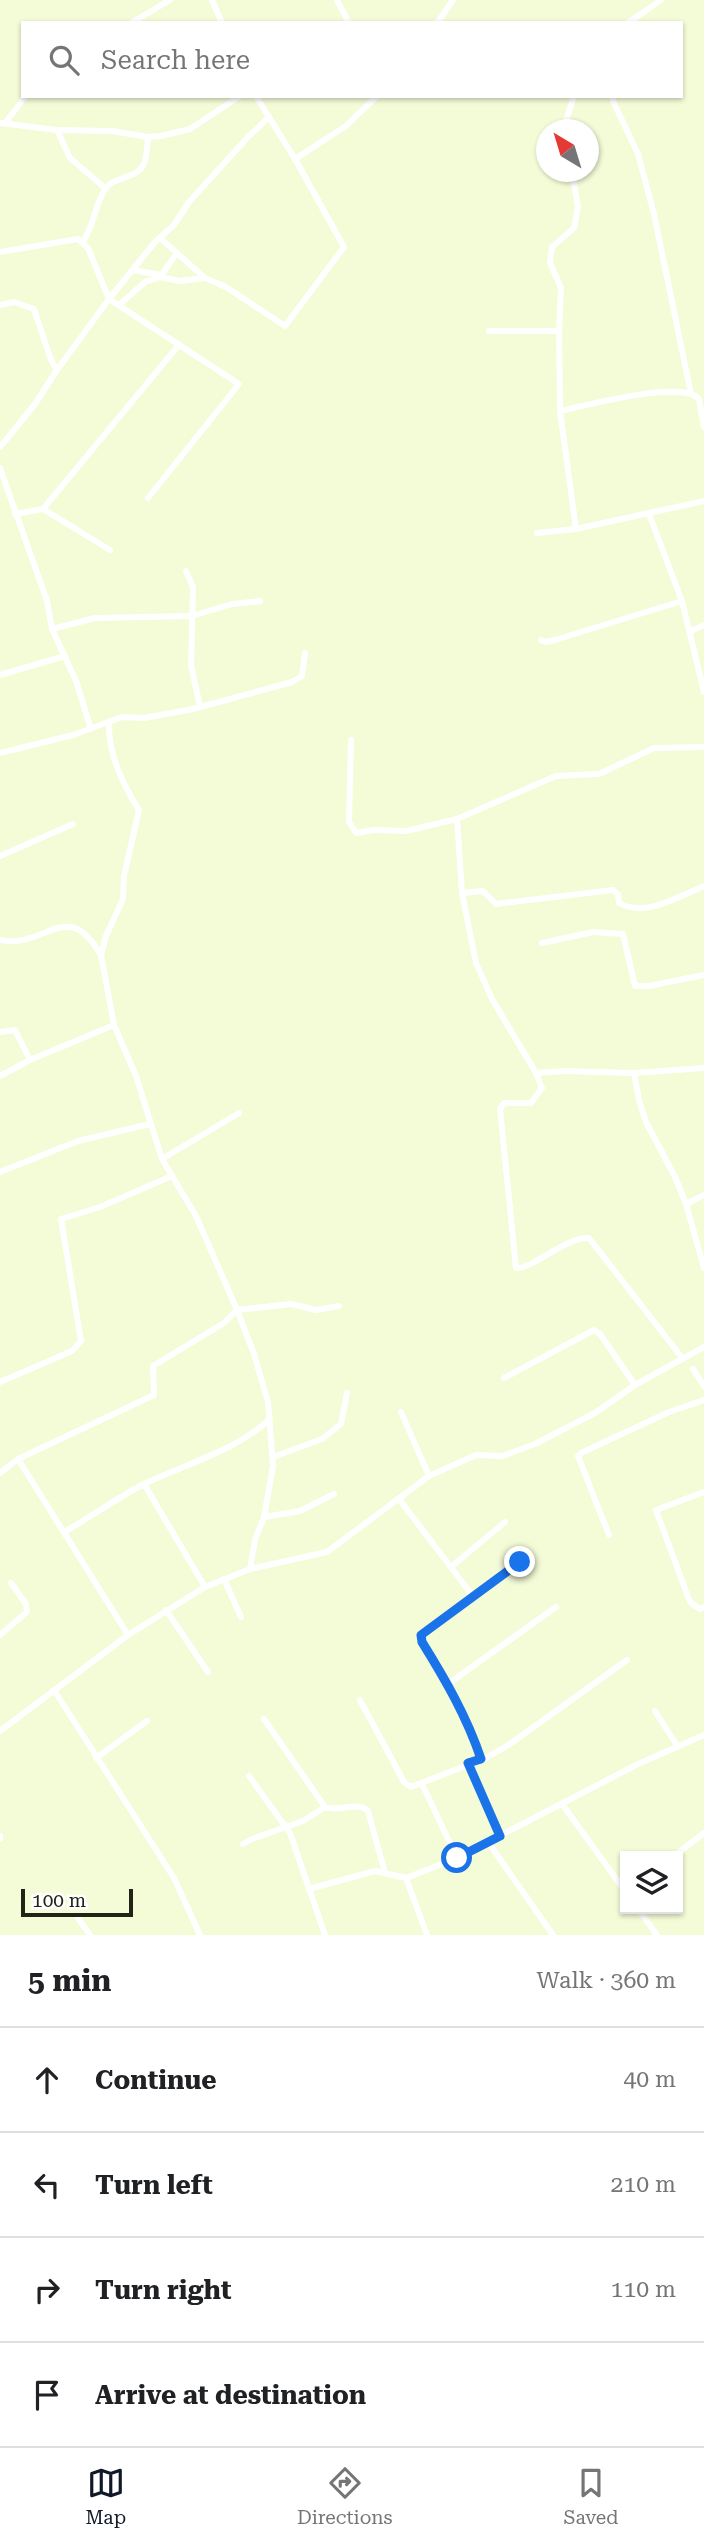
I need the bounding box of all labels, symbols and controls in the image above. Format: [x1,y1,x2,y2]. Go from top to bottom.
search box [21,21,683,98]
icon: search [45,41,83,79]
text: Search here [101,45,250,75]
north arrow [536,119,599,182]
route end [504,1546,535,1577]
route start [441,1842,472,1873]
map controls [620,1851,683,1914]
button: layers [620,1851,683,1914]
scale bar [21,1886,133,1918]
text: 100 m [32,1889,86,1912]
text: 5 min [28,1963,111,1998]
text: Walk · 360 m [537,1967,676,1994]
icon: ahead [28,2061,66,2099]
text: Continue [95,2065,217,2095]
text: 40 m [623,2066,676,2093]
icon: left [28,2166,66,2204]
text: Turn left [95,2170,213,2200]
text: 210 m [611,2171,676,2198]
icon: right [28,2271,66,2309]
text: Turn right [95,2275,231,2305]
text: 110 m [611,2276,676,2303]
icon: arrive [28,2376,66,2414]
text: Arrive at destination [95,2380,366,2410]
tab: Map [85,2464,126,2529]
tab: Directions [297,2464,393,2529]
tab: Saved [563,2464,619,2529]

